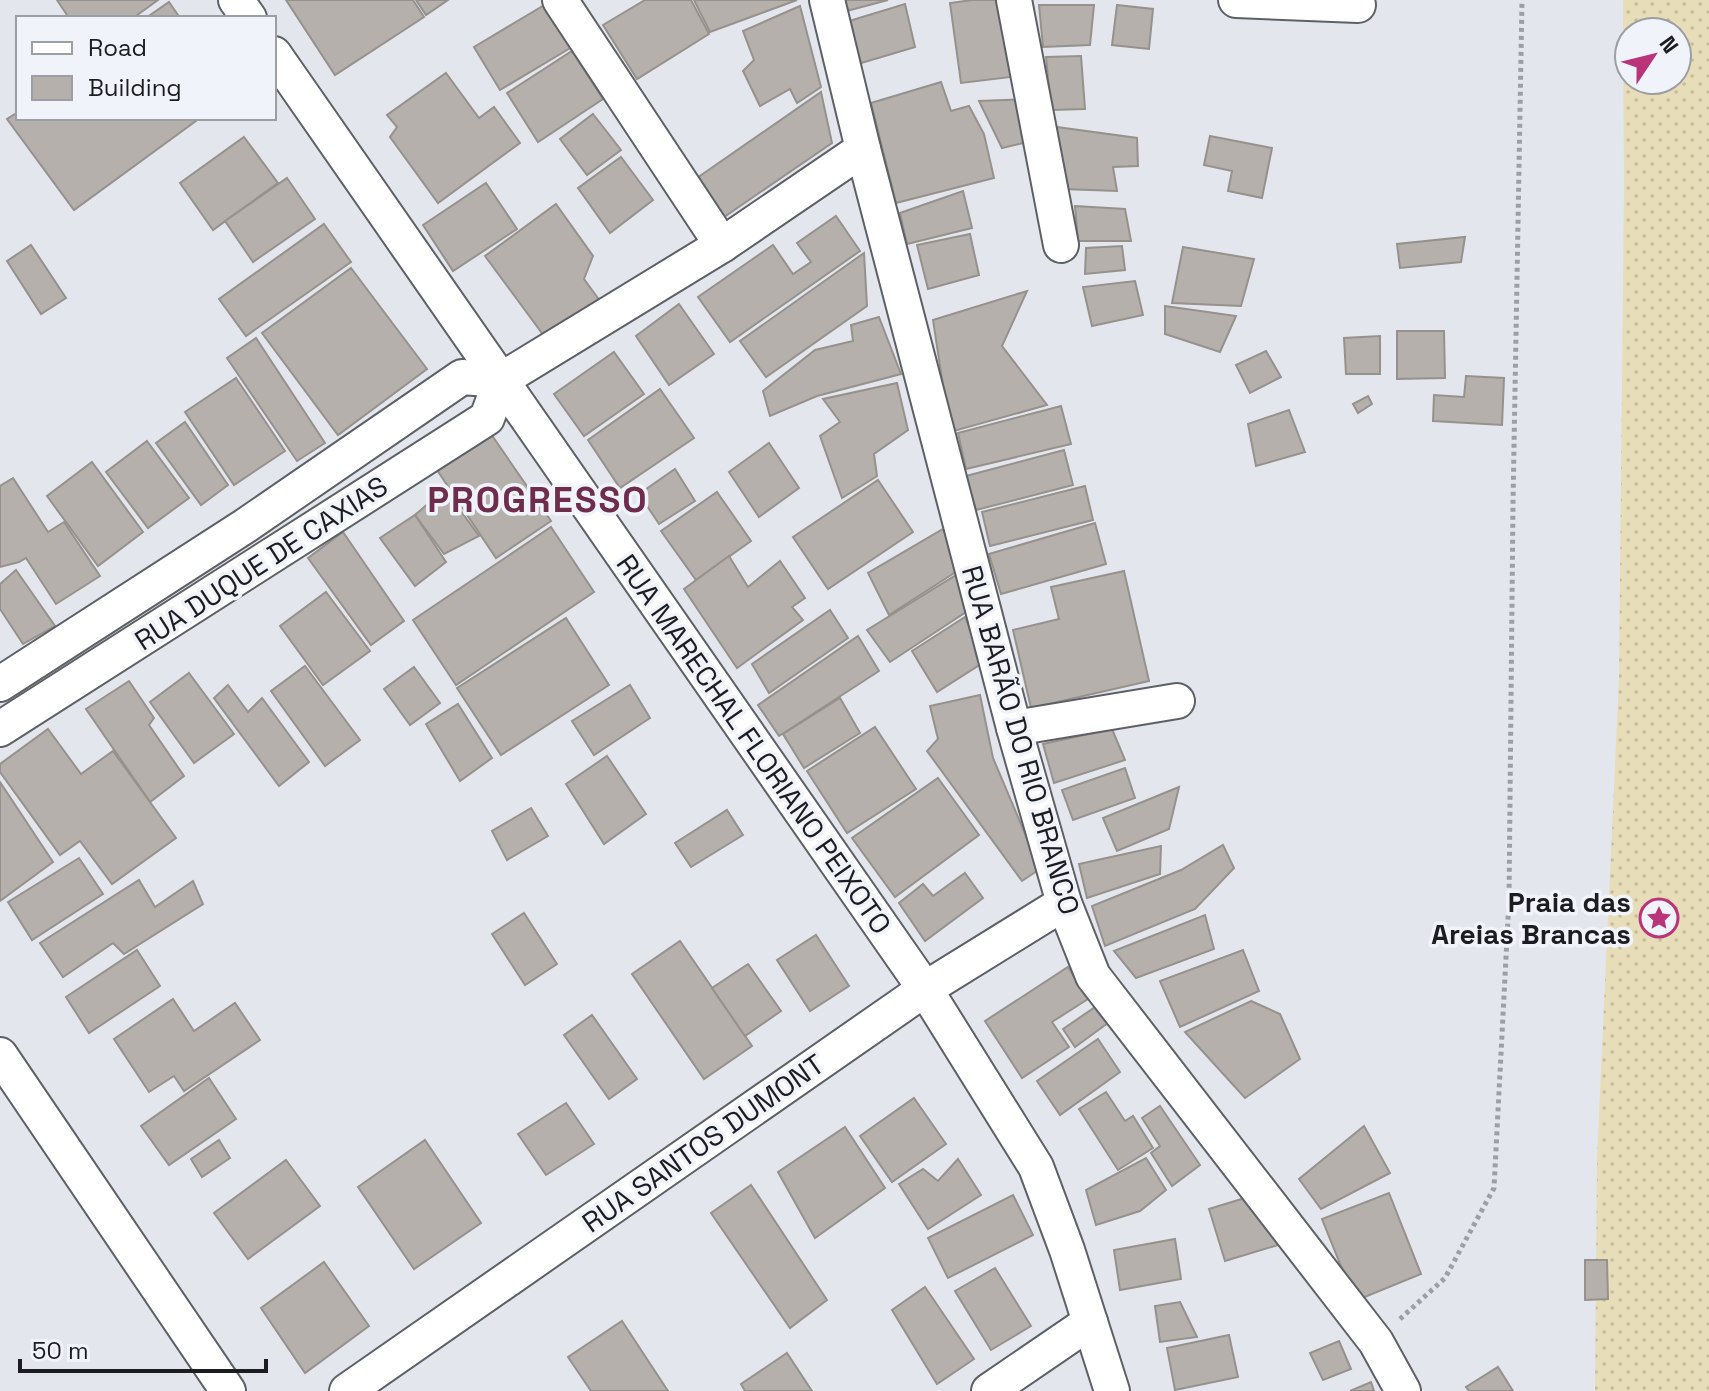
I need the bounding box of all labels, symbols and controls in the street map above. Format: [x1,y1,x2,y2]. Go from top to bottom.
legend [16,16,276,120]
north arrow [1613,16,1693,96]
text: N [1654,30,1685,59]
text: Road [88,32,147,63]
text: Building [88,72,182,103]
street label: RUA DUQUE DE CAXIAS [128,468,394,658]
district label: PROGRESSO [427,477,649,523]
street label: RUA MARECHAL FLORIANO PEIXOTO [609,547,899,941]
street label: RUA BARÃO DO RIO BRANCO [954,561,1088,919]
place label: Praia das Areias Brancas [1431,884,1631,952]
place icon: Praia das Areias Brancas [1638,897,1680,939]
street label: RUA SANTOS DUMONT [575,1046,831,1240]
scale bar [20,1323,266,1373]
text: 50 m [32,1335,89,1366]

